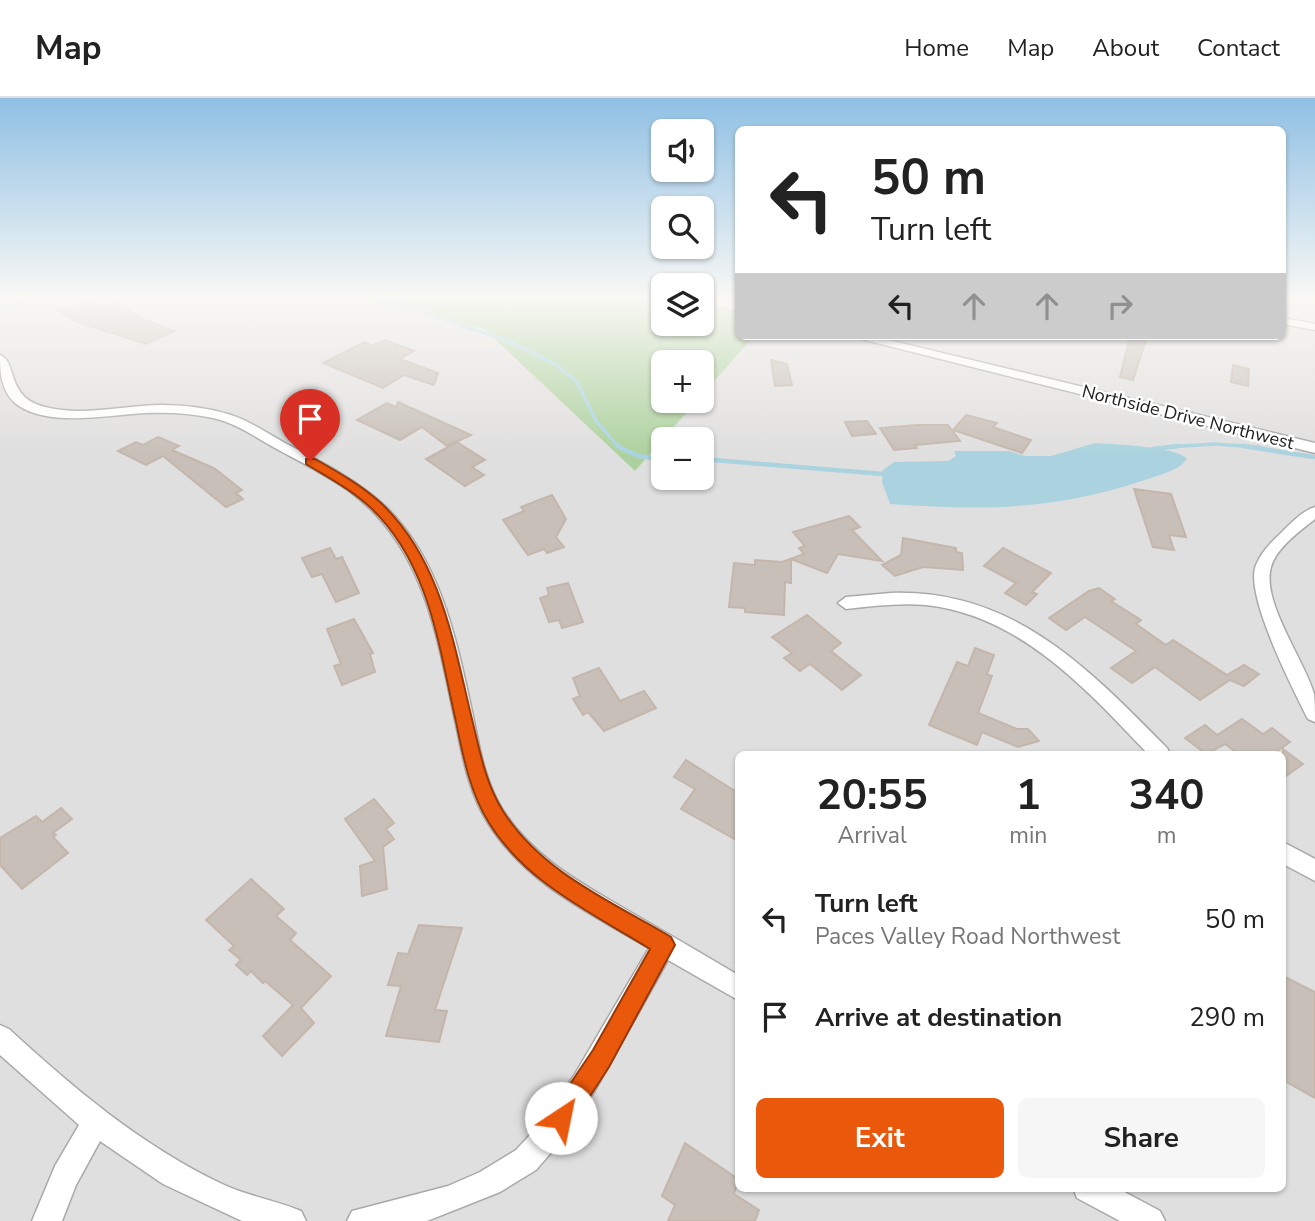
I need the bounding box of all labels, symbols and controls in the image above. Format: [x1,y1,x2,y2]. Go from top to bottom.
text: Map [35,26,102,71]
text: Home [904,32,969,64]
text: Map [1007,32,1054,64]
text: About [1092,32,1159,64]
text: Contact [1197,32,1280,64]
map controls [651,119,714,490]
button: sound [651,119,714,182]
text: 50 m [871,144,986,211]
icon: left [756,154,847,245]
button: search [651,196,714,259]
text: Turn left [871,208,991,251]
button: layers [651,273,714,336]
icon: left [882,287,920,325]
icon: ahead [955,287,993,325]
icon: ahead [1028,287,1066,325]
icon: right [1101,287,1139,325]
button: + [651,350,714,413]
street label: Northside Drive Northwest [1079,379,1297,455]
pin [280,389,340,461]
icon: arrive [291,400,329,438]
button: − [651,427,714,490]
text: 20:55 [817,767,928,824]
text: 1 [1016,767,1041,824]
text: 340 [1129,767,1204,824]
text: Arrival [838,820,907,851]
text: min [1009,820,1047,851]
text: m [1157,820,1177,851]
text: Turn left [815,886,918,921]
icon: left [756,900,794,938]
text: 50 m [1205,902,1265,937]
text: Paces Valley Road Northwest [815,921,1120,952]
icon: arrive [756,998,794,1036]
text: Arrive at destination [815,1000,1062,1035]
text: 290 m [1189,1000,1265,1035]
position arrow [524,1081,598,1155]
button: Exit [756,1098,1004,1178]
button: Share [1018,1098,1265,1178]

